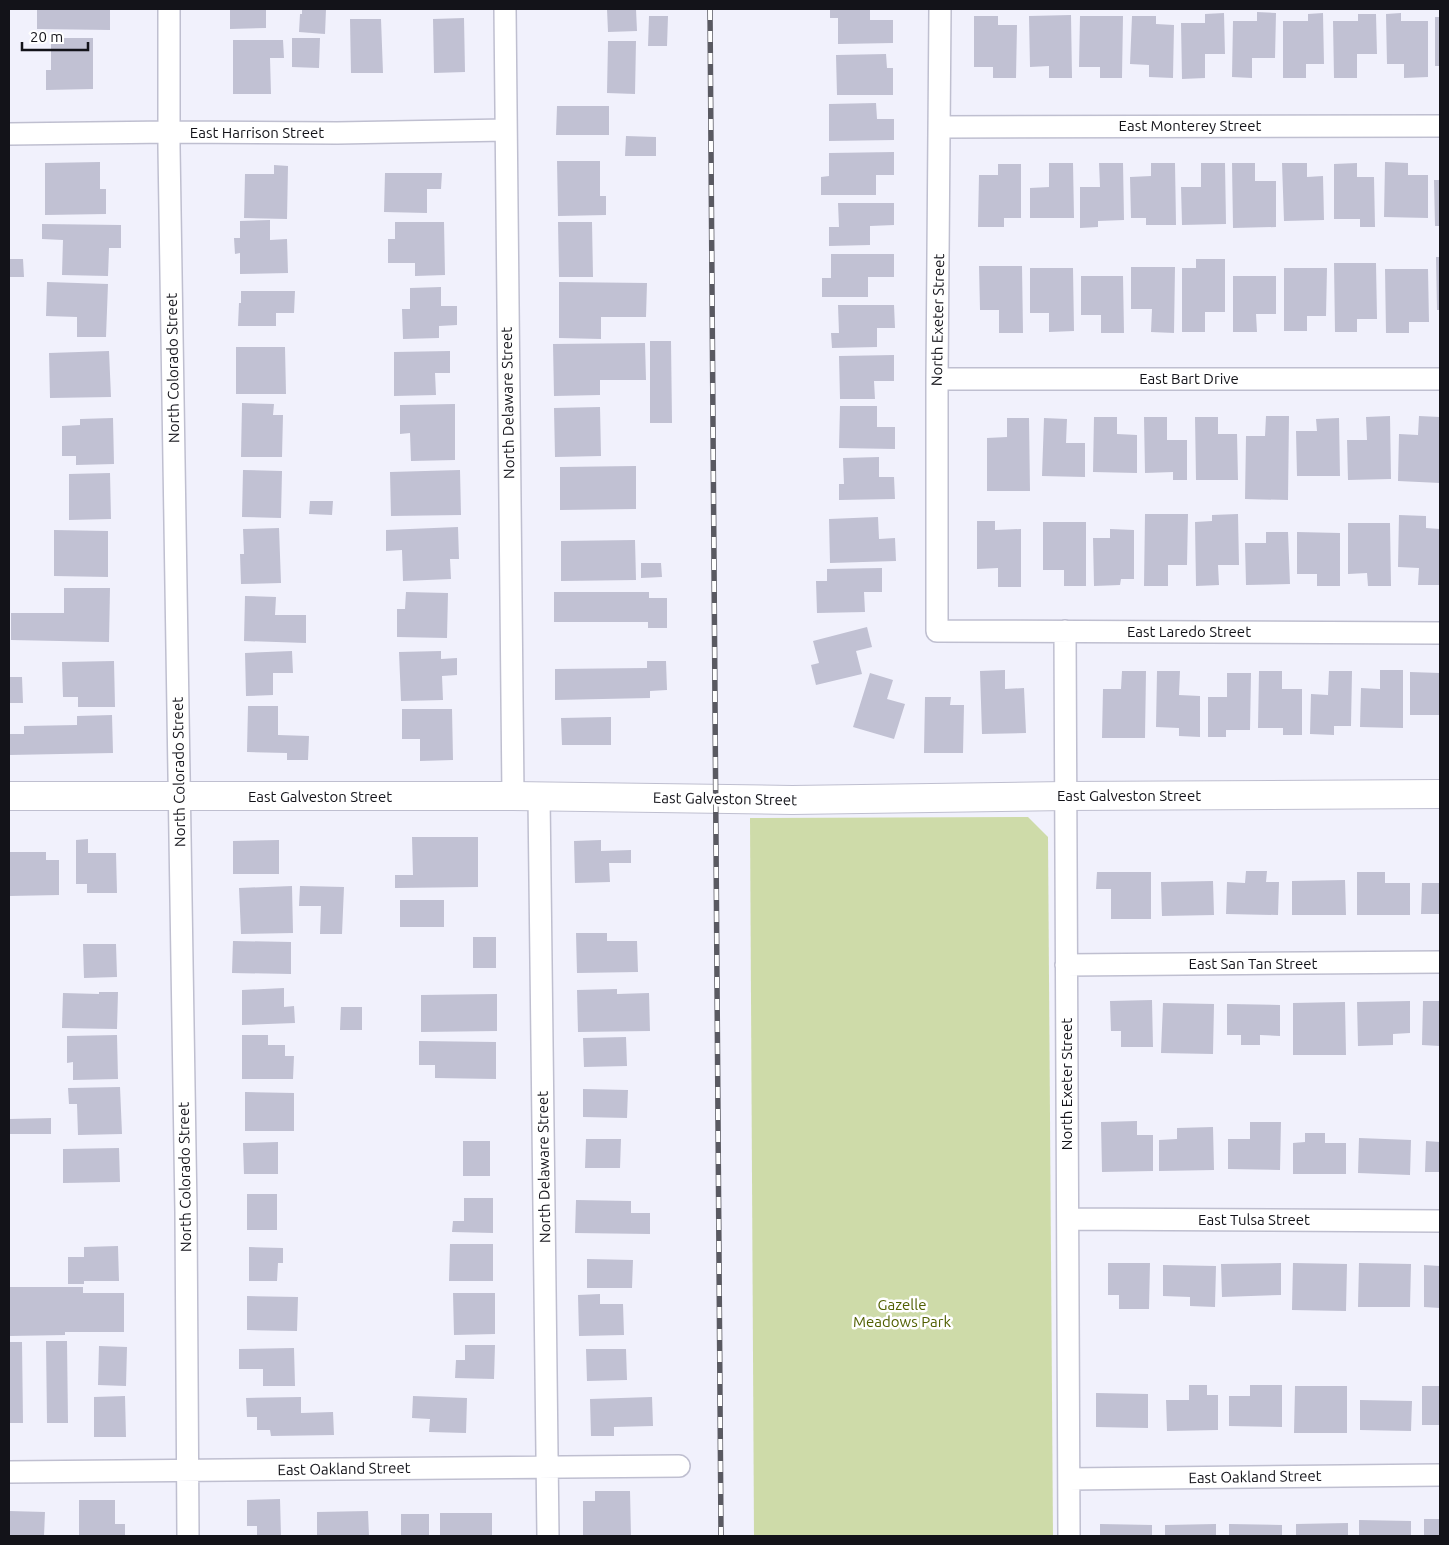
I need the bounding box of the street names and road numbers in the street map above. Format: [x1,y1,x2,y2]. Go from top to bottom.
street label: East Monterey Street [1119,117,1262,134]
street label: East Harrison Street [190,124,324,141]
street label: North Exeter Street [928,254,947,386]
street label: North Colorado Street [163,293,182,443]
street label: North Delaware Street [498,327,517,479]
street label: East Bart Drive [1139,370,1239,387]
street label: East Laredo Street [1127,623,1251,640]
street label: North Colorado Street [169,697,188,847]
street label: East Galveston Street [1057,787,1201,804]
street label: East Galveston Street [248,788,392,805]
street label: East Galveston Street [653,789,797,808]
street label: East San Tan Street [1189,955,1318,972]
street label: North Exeter Street [1058,1018,1075,1150]
street label: North Delaware Street [534,1091,553,1243]
street label: North Colorado Street [175,1102,194,1252]
street label: East Tulsa Street [1198,1211,1310,1228]
street label: East Oakland Street [277,1459,411,1478]
street label: East Oakland Street [1188,1467,1322,1486]

